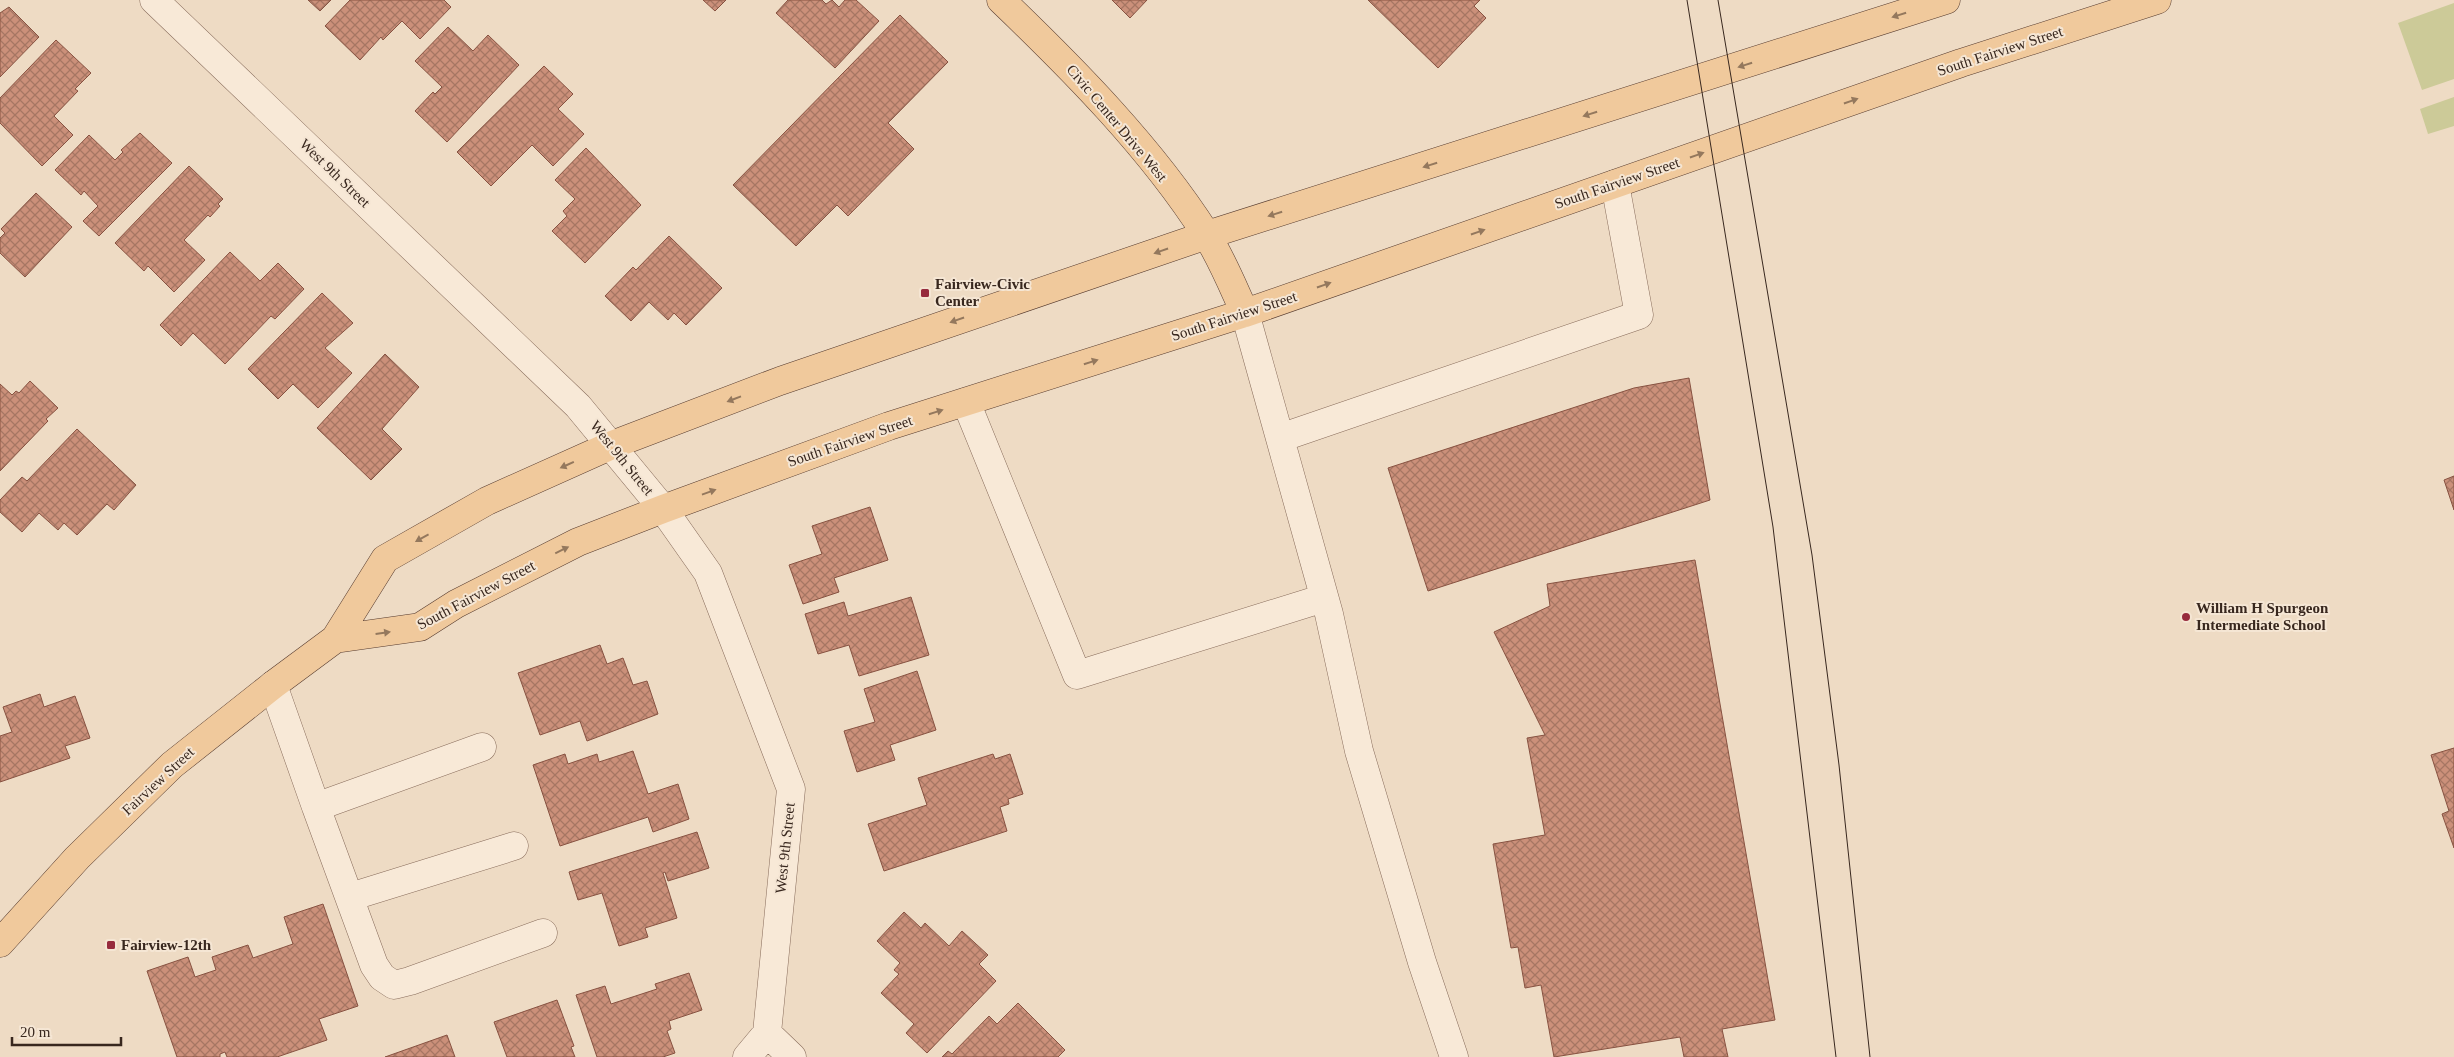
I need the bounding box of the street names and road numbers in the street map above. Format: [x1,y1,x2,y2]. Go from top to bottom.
street label: South Fairview Street [1935,23,2065,79]
street label: Civic Center Drive West [1064,61,1171,185]
street label: West 9th Street [297,136,374,211]
street label: South Fairview Street [1553,154,1682,212]
street label: South Fairview Street [1169,288,1299,344]
street label: South Fairview Street [786,412,915,470]
street label: West 9th Street [587,417,657,499]
street label: South Fairview Street [414,557,538,633]
street label: Fairview Street [119,743,198,818]
street label: West 9th Street [772,801,798,894]

